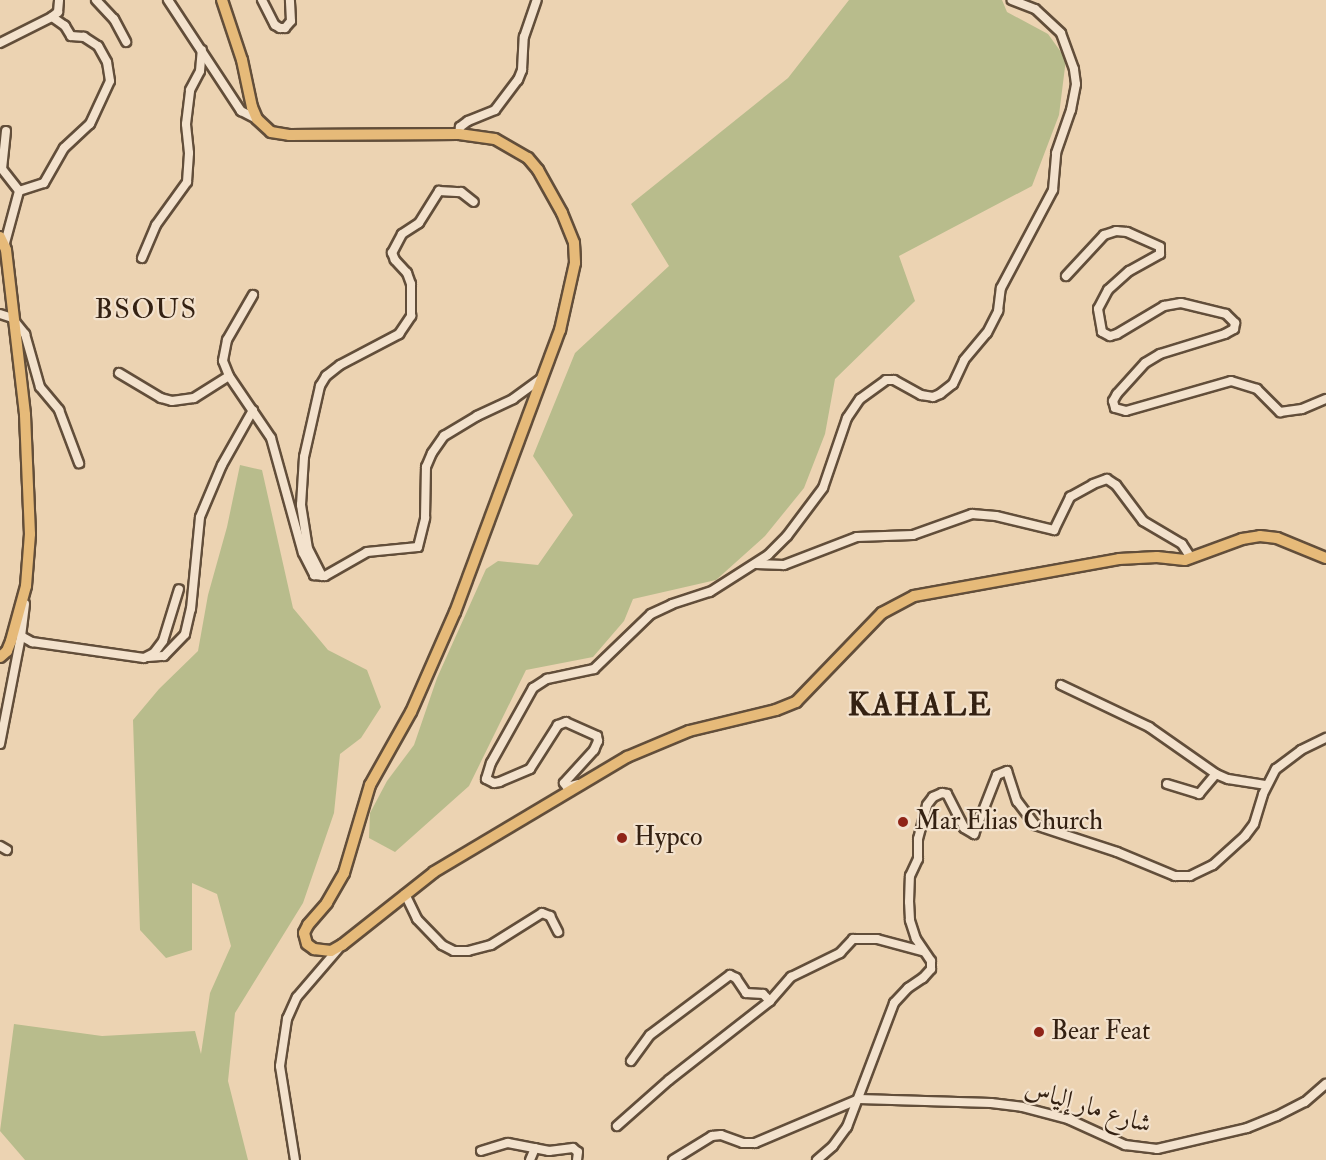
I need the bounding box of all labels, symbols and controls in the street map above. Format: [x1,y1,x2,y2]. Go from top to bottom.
district label: BSOUS [94,293,198,327]
district label: KAHALE [848,686,992,724]
place label: Mar Elias Church [915,806,1103,838]
marker: Mar Elias Church [896,815,910,829]
place label: Hypco [634,822,702,854]
marker: Hypco [615,831,629,845]
place label: Bear Feat [1051,1016,1150,1048]
marker: Bear Feat [1032,1025,1046,1039]
street label: شارع مار إلياس [1021,1073,1155,1141]

